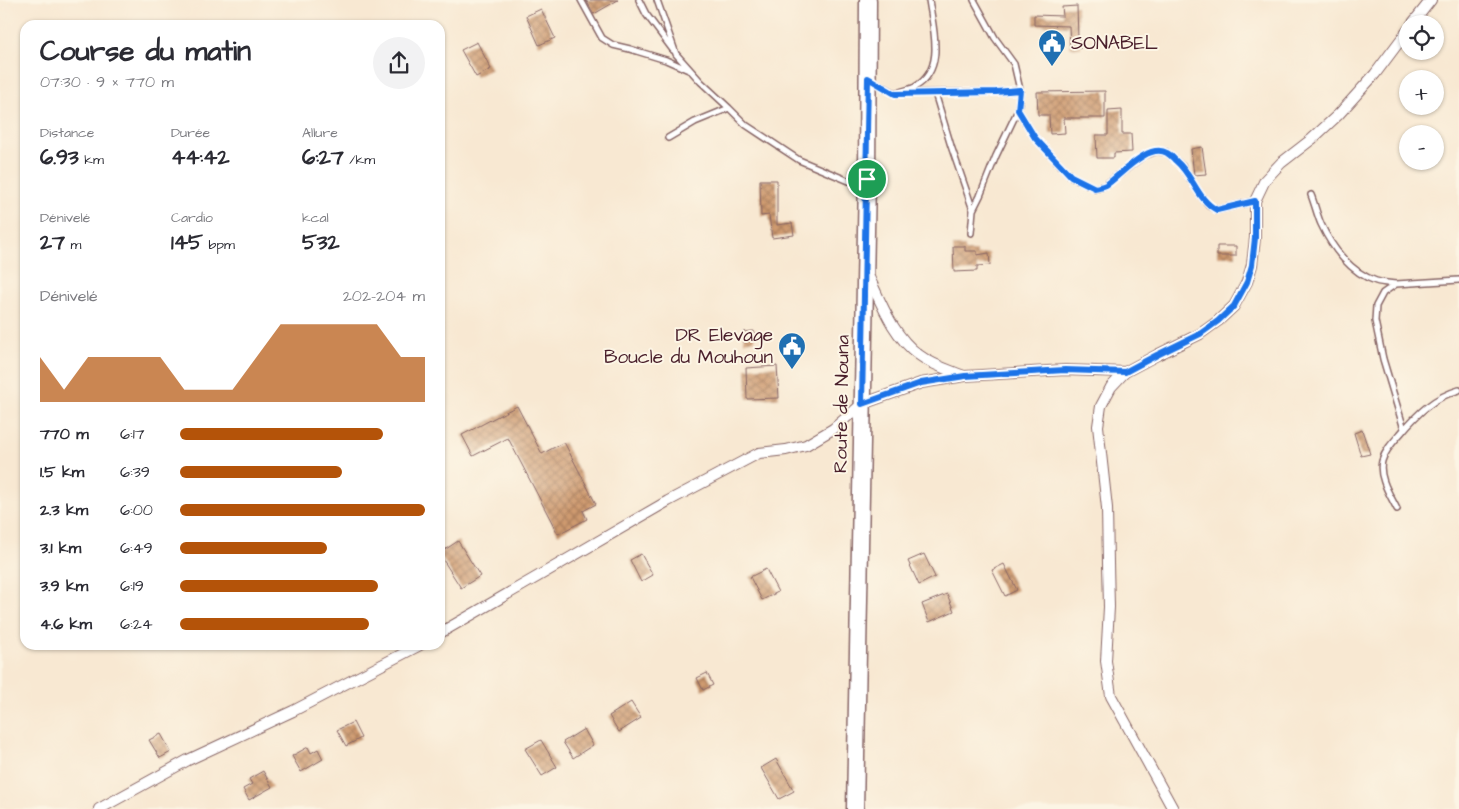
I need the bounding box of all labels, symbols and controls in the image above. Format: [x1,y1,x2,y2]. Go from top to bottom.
map controls [1399,15,1444,170]
button: locate [1399,15,1444,60]
public building icon: SONABEL [1037,28,1067,67]
place label: SONABEL [1071,30,1158,57]
text: Course du matin [40,32,251,71]
button: share [373,37,425,89]
button: + [1399,70,1444,115]
text: 07:30 · 9 × 770 m [40,71,174,93]
text: Distance [40,123,94,143]
text: Durée [171,123,210,143]
text: Allure [302,123,338,143]
button: − [1399,125,1444,170]
text: 6.93 [40,143,79,172]
text: 44:42 [171,143,229,172]
text: 6:27 [302,143,344,172]
text: km [79,150,104,170]
text: /km [344,150,375,170]
pin [846,158,888,200]
icon: arrive [853,165,881,193]
text: Dénivelé [40,208,90,228]
text: Cardio [171,208,213,228]
text: kcal [302,208,329,228]
text: 27 [40,228,65,257]
text: 145 [171,228,203,257]
text: 532 [302,228,340,257]
text: m [65,235,81,255]
text: bpm [203,235,235,255]
text: Dénivelé [40,285,98,307]
text: 202–204 m [343,285,425,307]
place label: DR Elevage Boucle du Mouhoun [604,322,773,371]
public building icon: DR Elevage Boucle du Mouhoun [777,331,807,370]
street label: Route de Nouna [827,334,857,473]
text: 770 m [40,423,89,445]
text: 6:17 [120,423,145,445]
text: 1.5 km [40,461,84,483]
text: 6:39 [120,461,150,483]
text: 2.3 km [40,499,88,521]
text: 6:00 [120,499,153,521]
text: 3.1 km [40,537,81,559]
text: 6:49 [120,537,153,559]
text: 3.9 km [40,575,88,597]
text: 6:19 [120,575,144,597]
text: 4.6 km [40,613,92,635]
text: 6:24 [120,613,153,635]

